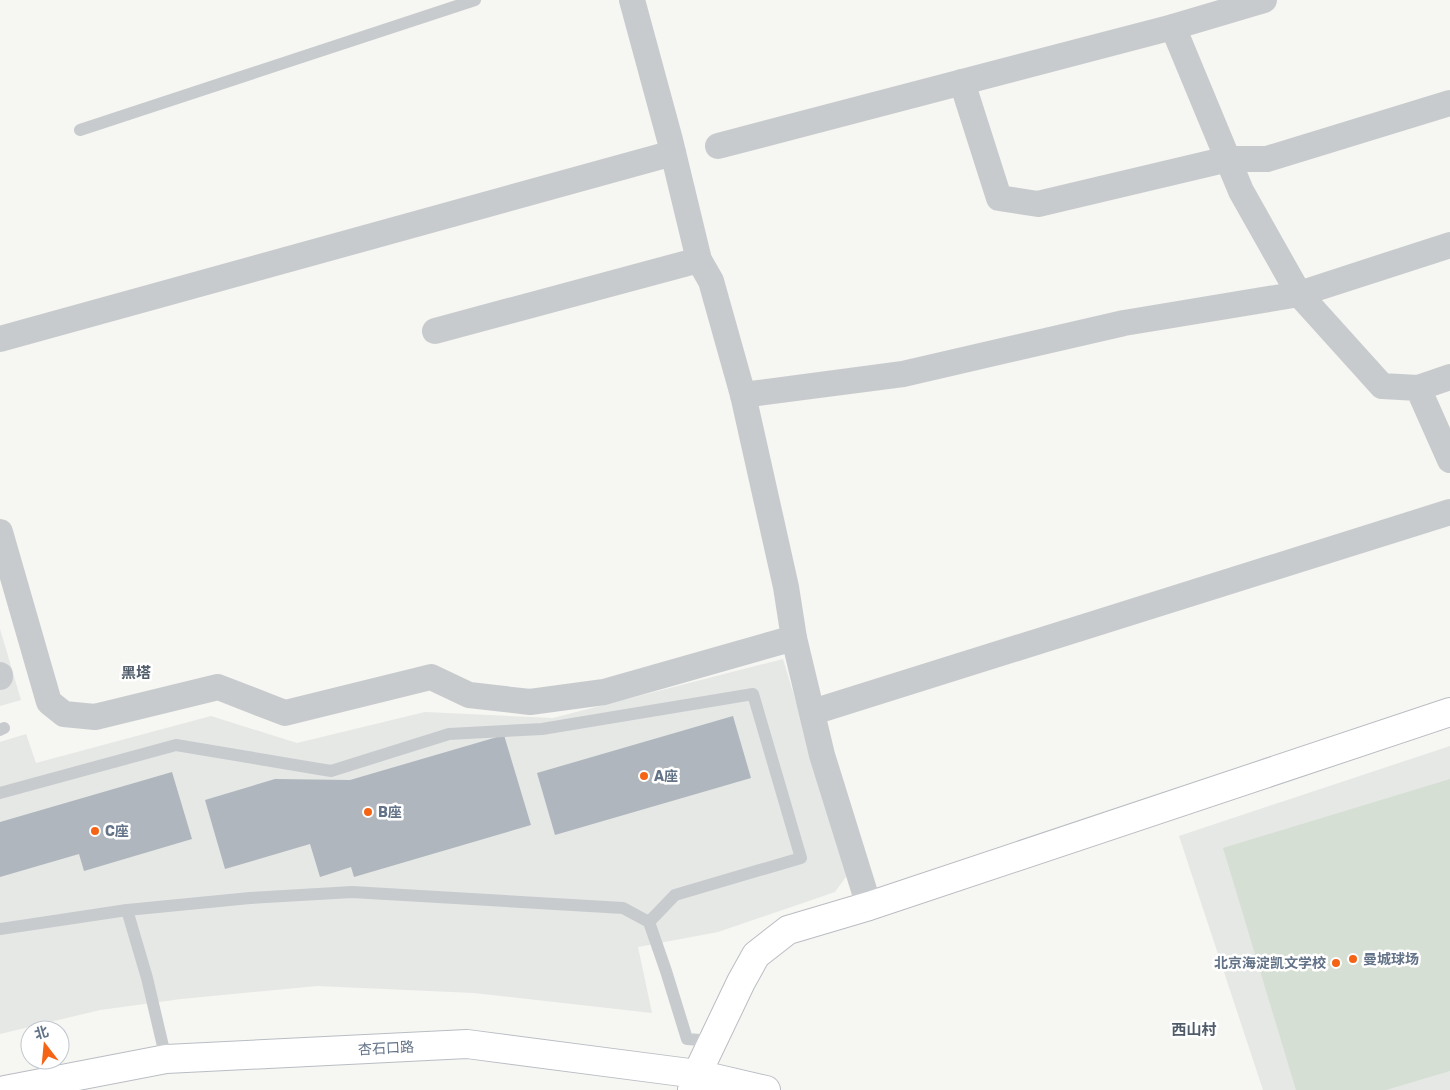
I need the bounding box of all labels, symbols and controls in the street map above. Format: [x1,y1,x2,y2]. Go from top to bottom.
district label: 黑塔 [121,664,151,682]
place label: A座 [654,768,678,785]
marker: A座 [638,770,650,782]
place label: B座 [378,804,402,821]
marker: B座 [362,806,374,818]
place label: C座 [105,823,129,840]
marker: C座 [89,825,101,837]
place label: 曼城球场 [1363,951,1419,968]
marker: 曼城球场 [1347,953,1359,965]
place label: 北京海淀凯文学校 [1214,955,1326,972]
marker: 北京海淀凯文学校 [1330,957,1342,969]
north arrow [20,1020,70,1070]
district label: 西山村 [1171,1021,1217,1039]
text: 北 [32,1023,51,1043]
street label: 杏石口路 [358,1039,414,1058]

